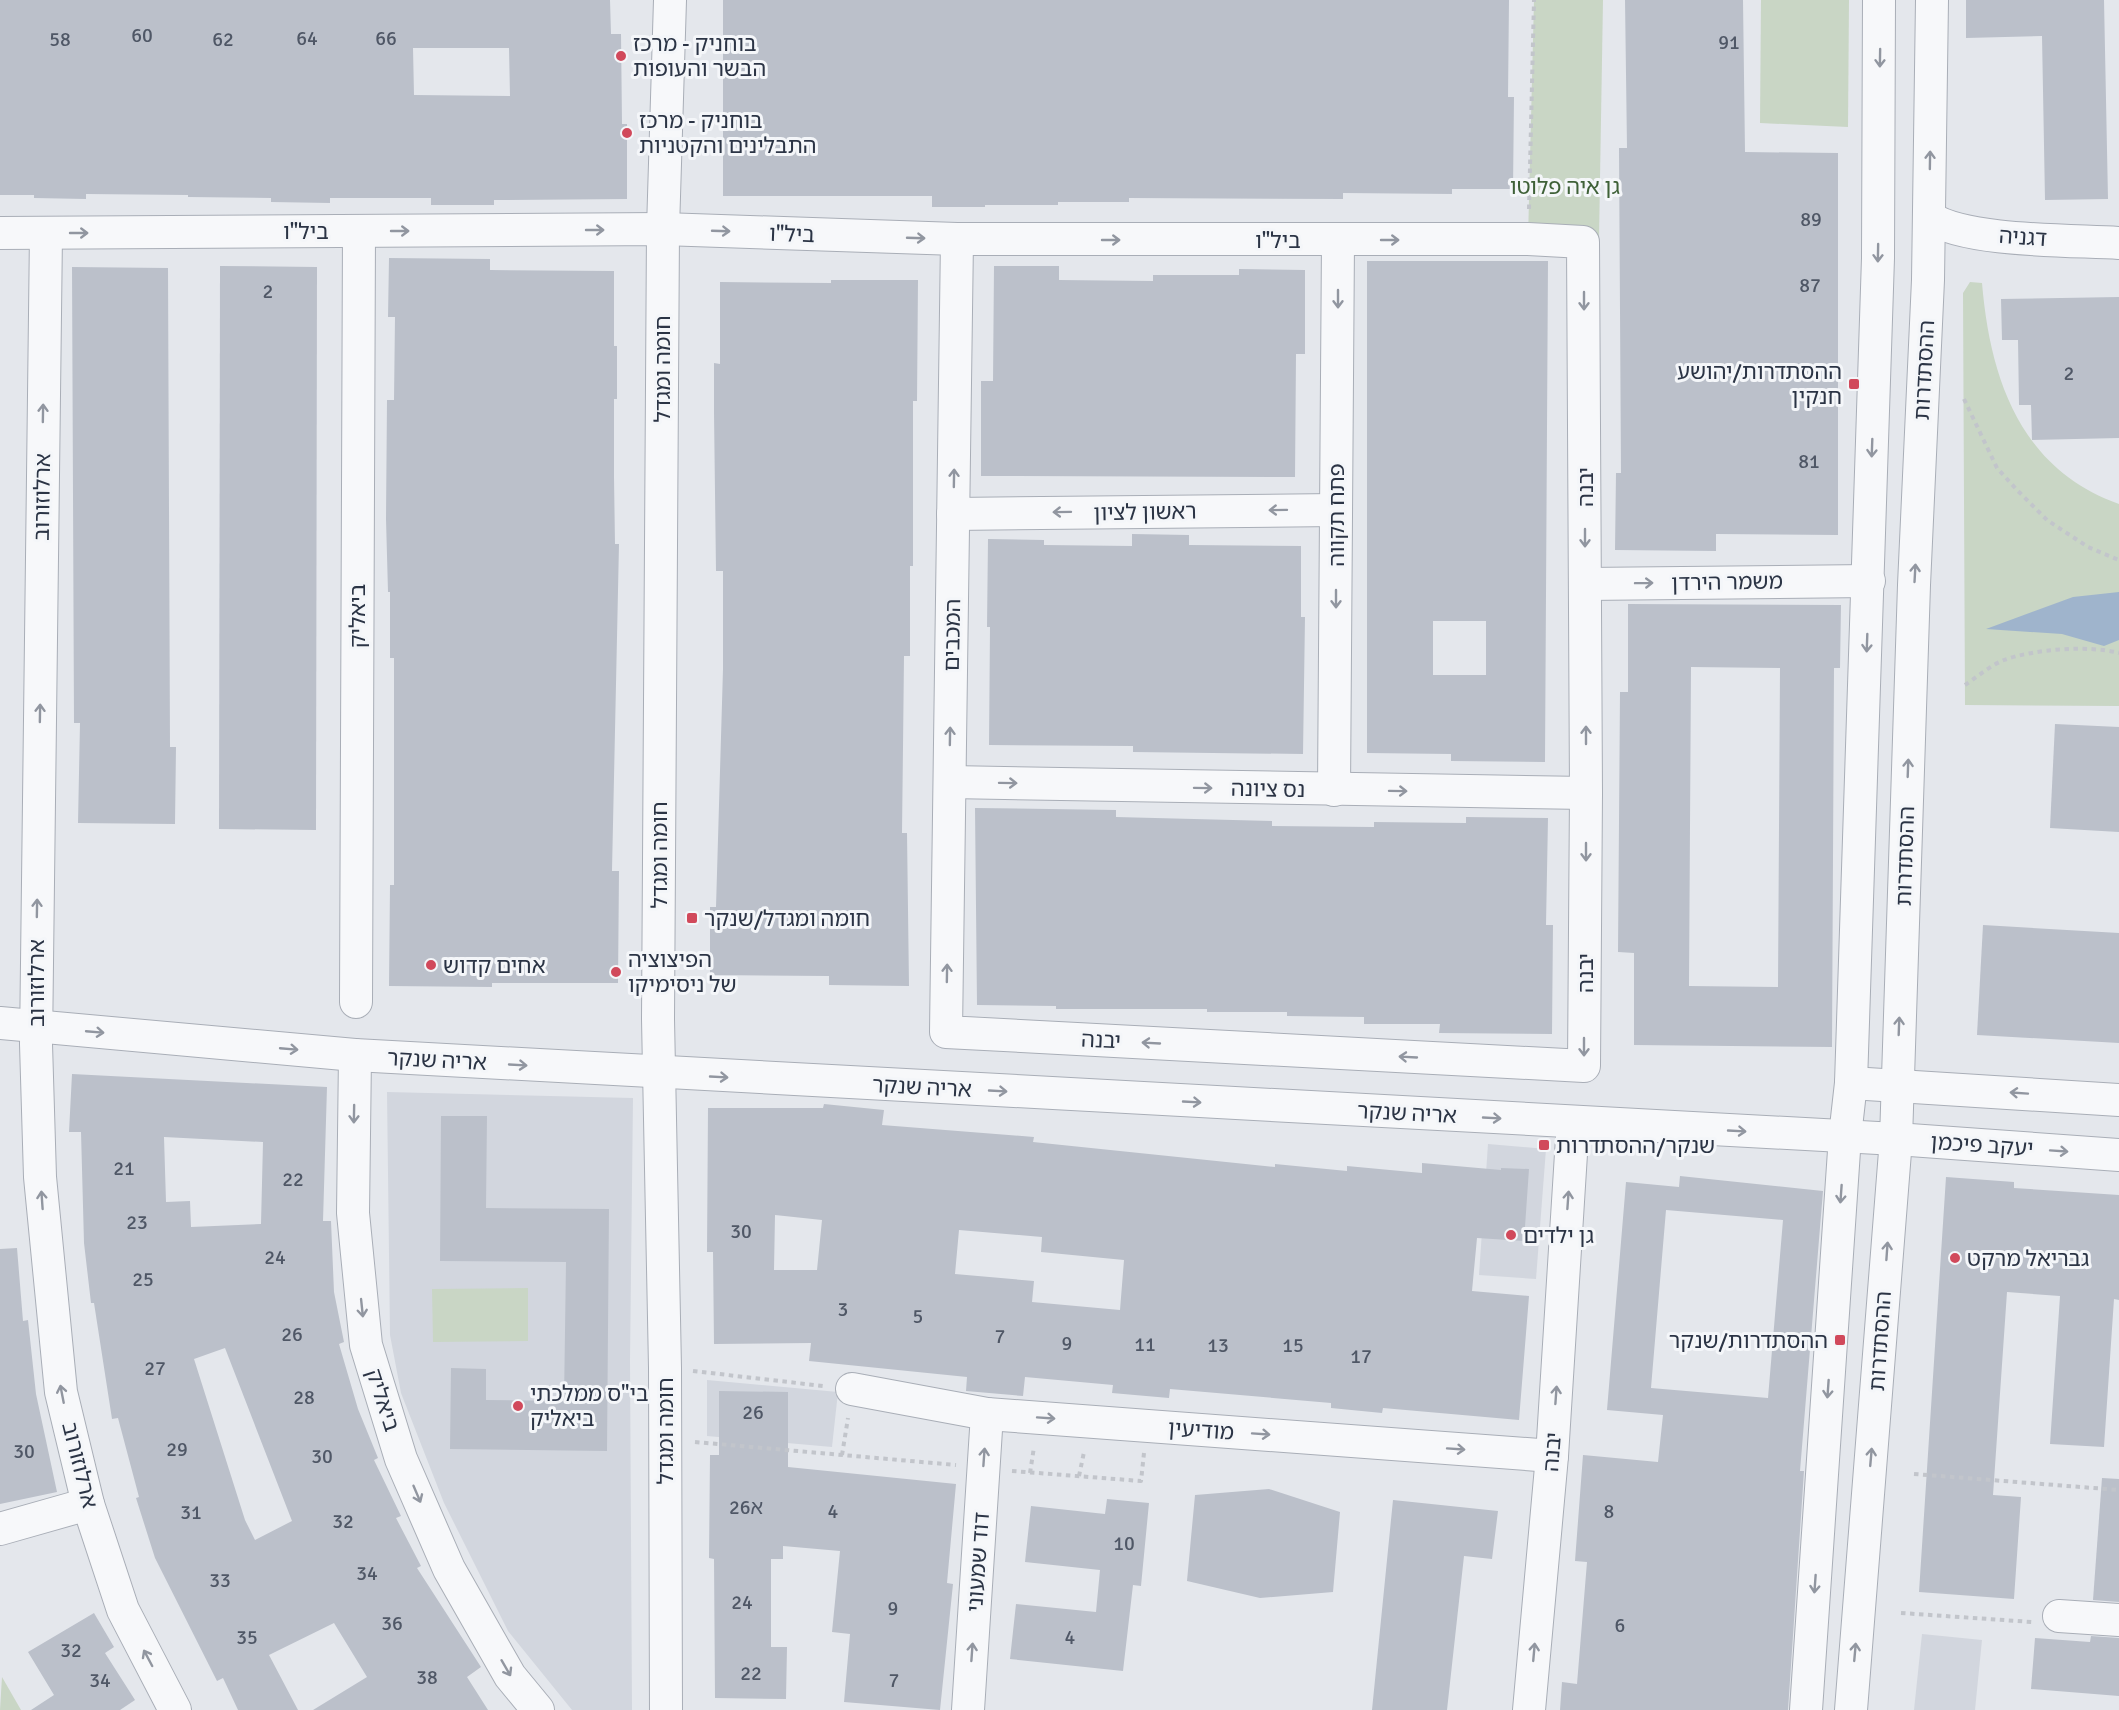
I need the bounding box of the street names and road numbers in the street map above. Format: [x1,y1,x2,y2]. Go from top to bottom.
street label: ביל"ו [283,218,329,245]
street label: ביל"ו [769,220,815,248]
street label: דגניה [1998,222,2048,252]
street label: ביל"ו [1255,227,1301,254]
street label: חומה ומגדל [649,315,676,423]
street label: ההסתדרות [1908,319,1940,421]
street label: ארלוזורוב [28,453,56,541]
street label: פתח תקווה [1323,463,1350,567]
street label: יבנה [1572,467,1599,507]
street label: ראשון לציון [1093,498,1197,526]
street label: משמר הירדן [1671,568,1783,596]
street label: ביאליק [344,584,371,648]
street label: המכבים [938,598,966,672]
street label: נס ציונה [1231,775,1305,803]
street label: חומה ומגדל [646,801,673,909]
street label: ההסתדרות [1890,805,1920,907]
street label: ארלוזורוב [23,939,50,1027]
street label: יבנה [1572,953,1599,993]
street label: יבנה [1080,1025,1122,1055]
street label: אריה שנקר [386,1044,488,1076]
street label: אריה שנקר [871,1071,973,1103]
street label: אריה שנקר [1356,1097,1458,1129]
street label: יעקב פיכמן [1930,1128,2034,1162]
street label: ההסתדרות [1863,1290,1897,1392]
street label: ביאליק [360,1365,406,1435]
street label: חומה ומגדל [652,1377,679,1485]
street label: מודיעין [1167,1414,1235,1446]
street label: ארלוזורוב [56,1419,104,1511]
street label: יבנה [1537,1431,1567,1473]
street label: דוד שמעוני [961,1511,995,1613]

